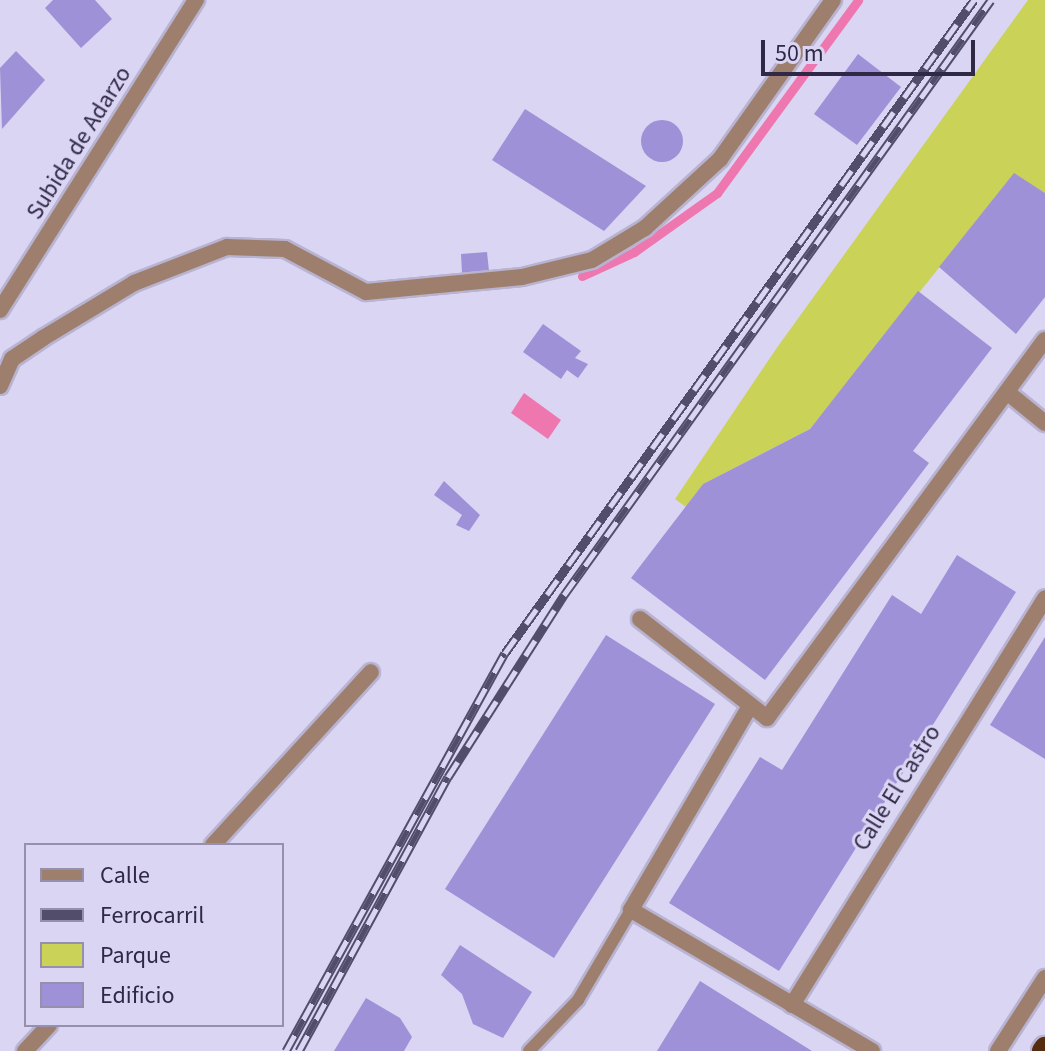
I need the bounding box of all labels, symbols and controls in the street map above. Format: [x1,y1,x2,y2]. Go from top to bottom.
scale bar [765,24,979,74]
text: 50 m [775,36,824,71]
street label: Subida de Adarzo [20,61,138,225]
street label: Calle El Castro [847,720,947,856]
legend [24,843,284,1027]
text: Calle [100,858,150,893]
text: Ferrocarril [100,898,204,933]
text: Parque [100,938,171,973]
text: Edificio [100,978,174,1013]

